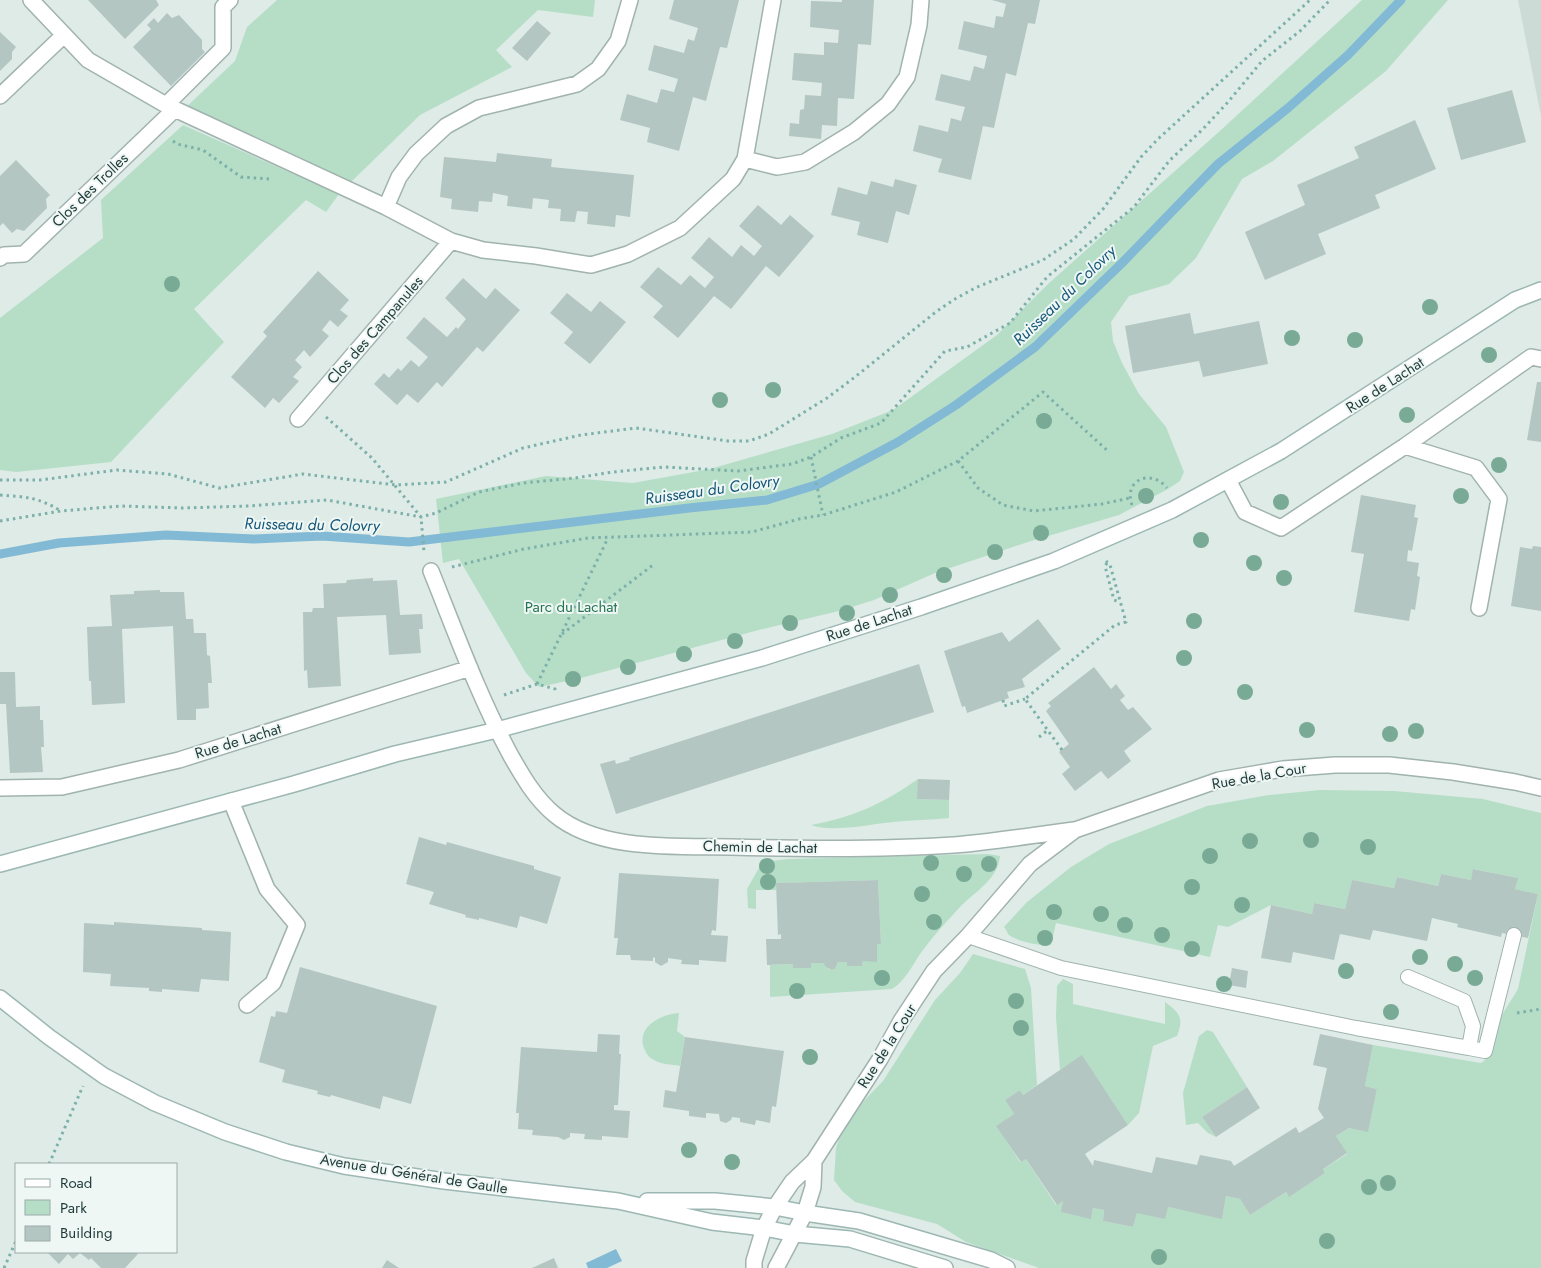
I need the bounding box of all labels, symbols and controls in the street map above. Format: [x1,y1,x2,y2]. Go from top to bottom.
street label: Clos des Trolles [47,148,133,232]
water label: Ruisseau du Colovry [1008,239,1122,351]
street label: Clos des Campanules [322,271,428,389]
street label: Rue de Lachat [1342,351,1429,418]
water label: Ruisseau du Colovry [643,469,782,510]
water label: Ruisseau du Colovry [244,512,381,537]
park label: Parc du Lachat [525,596,618,618]
street label: Rue de Lachat [823,599,915,647]
street label: Rue de Lachat [192,717,284,765]
street label: Rue de la Cour [1210,757,1309,795]
street label: Chemin de Lachat [703,835,818,859]
street label: Rue de la Cour [852,999,922,1093]
street label: Avenue du Général de Gaulle [319,1148,510,1200]
legend [15,1163,178,1253]
text: Road [60,1172,92,1194]
text: Park [60,1197,87,1219]
text: Building [60,1222,112,1244]

